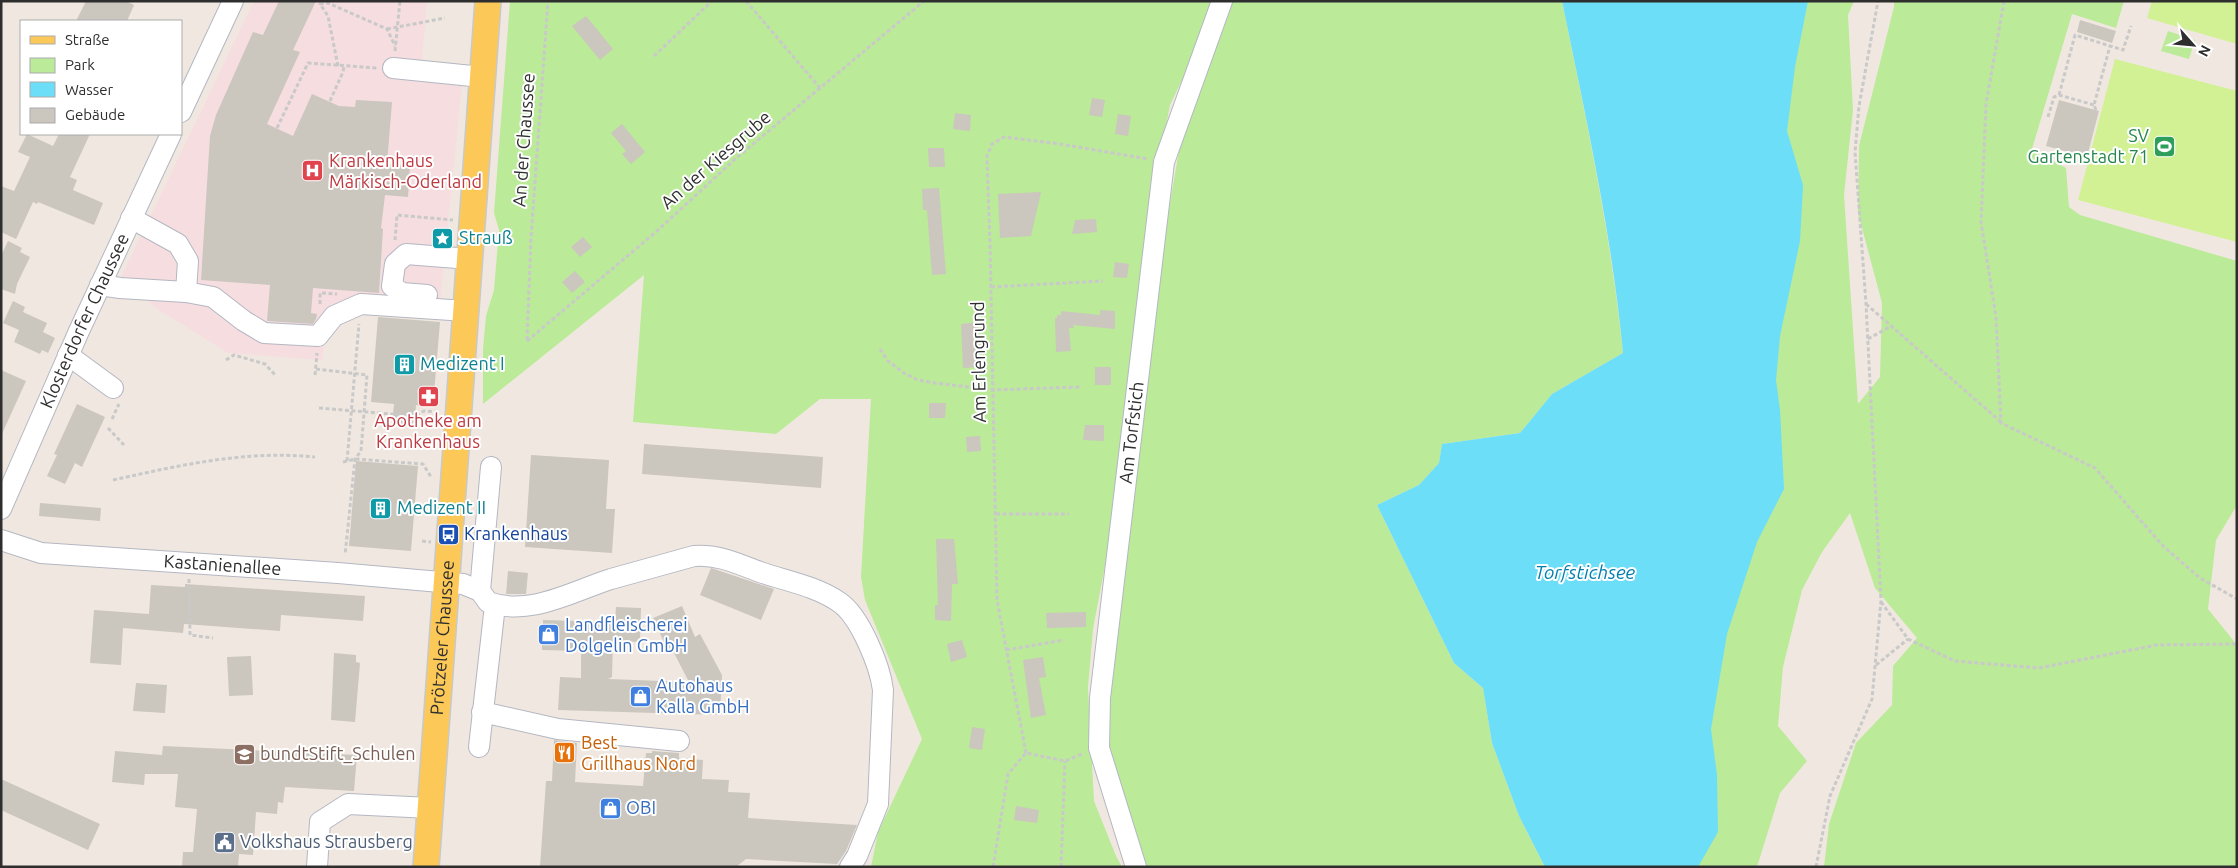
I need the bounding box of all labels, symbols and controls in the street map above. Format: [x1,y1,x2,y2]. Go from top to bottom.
legend [20,20,182,135]
north arrow [2168,20,2218,70]
text: Straße [65,31,109,48]
text: N [2195,43,2214,59]
text: Park [65,56,95,73]
street label: An der Chaussee [508,72,538,207]
text: Wasser [65,81,114,98]
text: Gebäude [65,106,125,123]
street label: An der Kiesgrube [656,106,774,212]
place label: SV Gartenstadt 71 [2028,125,2150,166]
sports icon: SV Gartenstadt 71 [2153,134,2177,158]
place label: Krankenhaus Märkisch-Oderland [329,150,482,191]
hospital icon: Krankenhaus Märkisch-Oderland [301,159,325,183]
place icon: Strauß [431,226,455,250]
place label: Strauß [459,227,513,247]
street label: Klosterdorfer Chaussee [36,230,132,411]
street label: Am Erlengrund [967,301,989,423]
building icon: Medizent I [392,352,416,376]
place label: Medizent I [420,353,505,373]
street label: Am Torfstich [1115,380,1147,485]
pharmacy icon: Apotheke am Krankenhaus [416,384,440,408]
place label: Apotheke am Krankenhaus [374,410,482,451]
building icon: Medizent II [369,496,393,520]
place label: Medizent II [397,497,486,517]
bus stop icon: Krankenhaus [436,522,460,546]
place label: Krankenhaus [464,523,568,543]
street label: Kastanienallee [163,550,282,578]
street label: Prötzeler Chaussee [426,559,457,716]
water label: Torfstichsee [1535,561,1636,583]
place label: Landfleischerei Dolgelin GmbH [565,614,688,655]
shop icon: Landfleischerei Dolgelin GmbH [537,623,561,647]
place label: Autohaus Kalla GmbH [656,675,750,716]
shop icon: Autohaus Kalla GmbH [628,684,652,708]
place label: Best Grillhaus Nord [581,732,696,773]
restaurant icon: Best Grillhaus Nord [553,741,577,765]
school or university icon: bundtStift_Schulen [232,742,256,766]
place label: bundtStift_Schulen [260,743,416,764]
shop icon: OBI [598,796,622,820]
place label: OBI [626,797,656,817]
public building icon: Volkshaus Strausberg [212,830,236,854]
place label: Volkshaus Strausberg [240,831,413,851]

